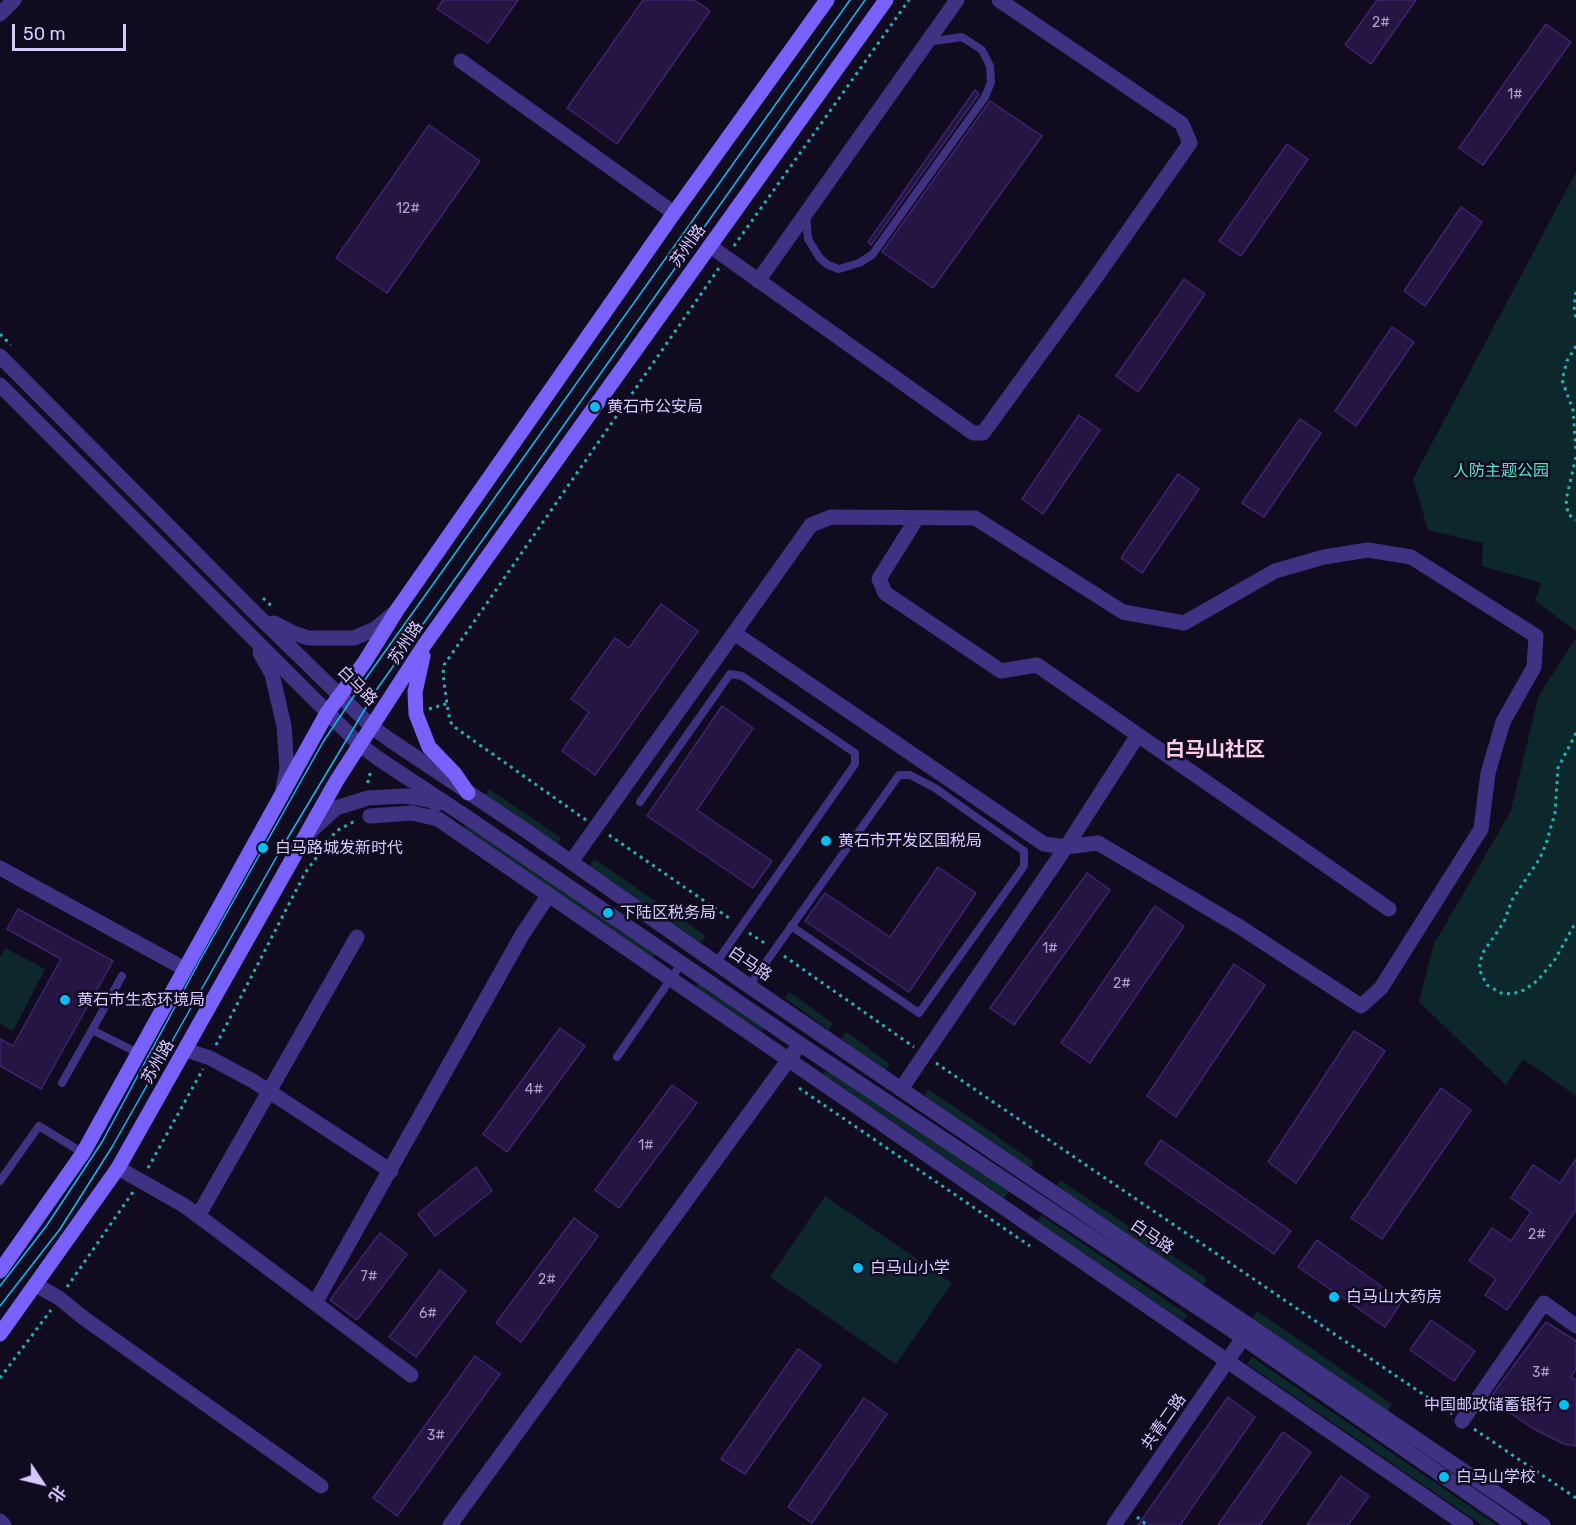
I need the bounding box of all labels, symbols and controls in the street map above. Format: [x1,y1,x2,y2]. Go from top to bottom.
scale bar [15,12,129,50]
house number: 2# [1372,15,1390,31]
text: 50 m [23,23,66,45]
house number: 1# [1507,87,1523,103]
house number: 12# [396,201,420,217]
street label: 苏州路 [666,221,710,271]
place label: 黄石市公安局 [607,397,703,417]
marker: 黄石市公安局 [588,400,602,414]
park label: 人防主题公园 [1453,461,1549,481]
street label: 苏州路 [385,618,427,668]
street label: 白马路 [333,662,381,710]
district label: 白马山社区 [1165,738,1265,762]
place label: 黄石市开发区国税局 [838,831,982,851]
marker: 黄石市开发区国税局 [819,834,833,848]
place label: 白马路城发新时代 [275,838,403,858]
marker: 白马路城发新时代 [256,841,270,855]
place label: 下陆区税务局 [620,903,716,923]
marker: 下陆区税务局 [601,906,615,920]
house number: 1# [1042,941,1058,957]
street label: 白马路 [725,943,775,985]
house number: 2# [1113,976,1131,992]
place label: 黄石市生态环境局 [77,990,205,1010]
marker: 黄石市生态环境局 [58,993,72,1007]
street label: 苏州路 [138,1036,178,1088]
house number: 4# [525,1082,543,1098]
house number: 1# [638,1138,654,1154]
street label: 白马路 [1127,1216,1177,1258]
house number: 2# [1528,1227,1546,1243]
place label: 白马山小学 [870,1258,950,1278]
marker: 白马山小学 [851,1261,865,1275]
house number: 7# [361,1269,377,1285]
house number: 2# [538,1272,556,1288]
place label: 白马山大药房 [1346,1287,1442,1307]
marker: 白马山大药房 [1327,1290,1341,1304]
house number: 6# [419,1306,437,1322]
house number: 3# [1532,1365,1550,1381]
street label: 共青二路 [1138,1390,1190,1454]
place label: 中国邮政储蓄银行 [1424,1395,1552,1415]
marker: 中国邮政储蓄银行 [1557,1398,1571,1412]
house number: 3# [427,1428,445,1444]
north arrow [12,1453,72,1513]
place label: 白马山学校 [1456,1467,1536,1487]
marker: 白马山学校 [1437,1470,1451,1484]
text: 北 [45,1482,70,1506]

